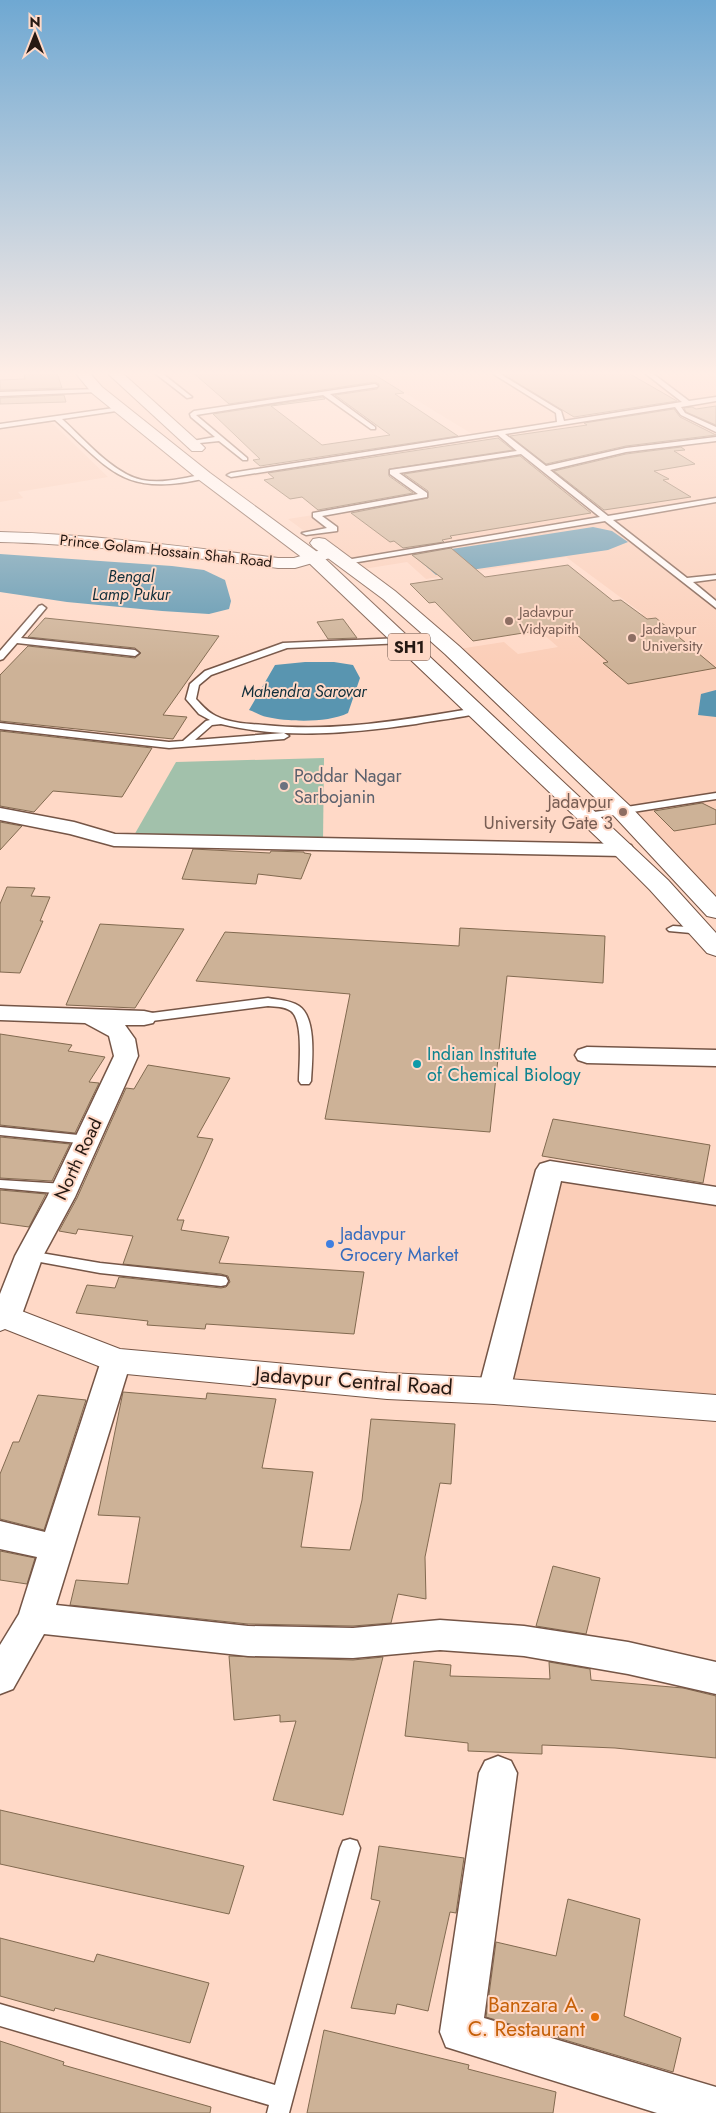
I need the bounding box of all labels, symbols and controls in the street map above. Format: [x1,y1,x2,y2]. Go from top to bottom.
north arrow [10,10,60,60]
text: N [29,12,41,32]
street label: Prince Golam Hossain Shah Road [59,529,273,573]
water label: Bengal Lamp Pukur [92,565,172,606]
place label: Jadavpur Vidyapith [517,601,579,640]
marker: Jadavpur Vidyapith [503,615,515,627]
place label: Jadavpur University [640,618,703,657]
marker: Jadavpur University [626,632,638,644]
road number: SH1 [388,634,430,660]
water label: Mahendra Sarovar [241,680,368,703]
place label: Poddar Nagar Sarbojanin [294,763,402,810]
marker: Poddar Nagar Sarbojanin [278,780,290,792]
place label: Jadavpur University Gate 3 [484,789,614,836]
marker: Jadavpur University Gate 3 [617,806,629,818]
place label: Indian Institute of Chemical Biology [427,1041,581,1088]
marker: Indian Institute of Chemical Biology [411,1058,423,1070]
street label: North Road [48,1114,108,1204]
place label: Jadavpur Grocery Market [338,1221,459,1268]
marker: Jadavpur Grocery Market [324,1238,336,1250]
street label: Jadavpur Central Road [251,1359,454,1403]
place label: Banzara A. C. Restaurant [468,1990,585,2044]
marker: Banzara A. C. Restaurant [589,2011,601,2023]

